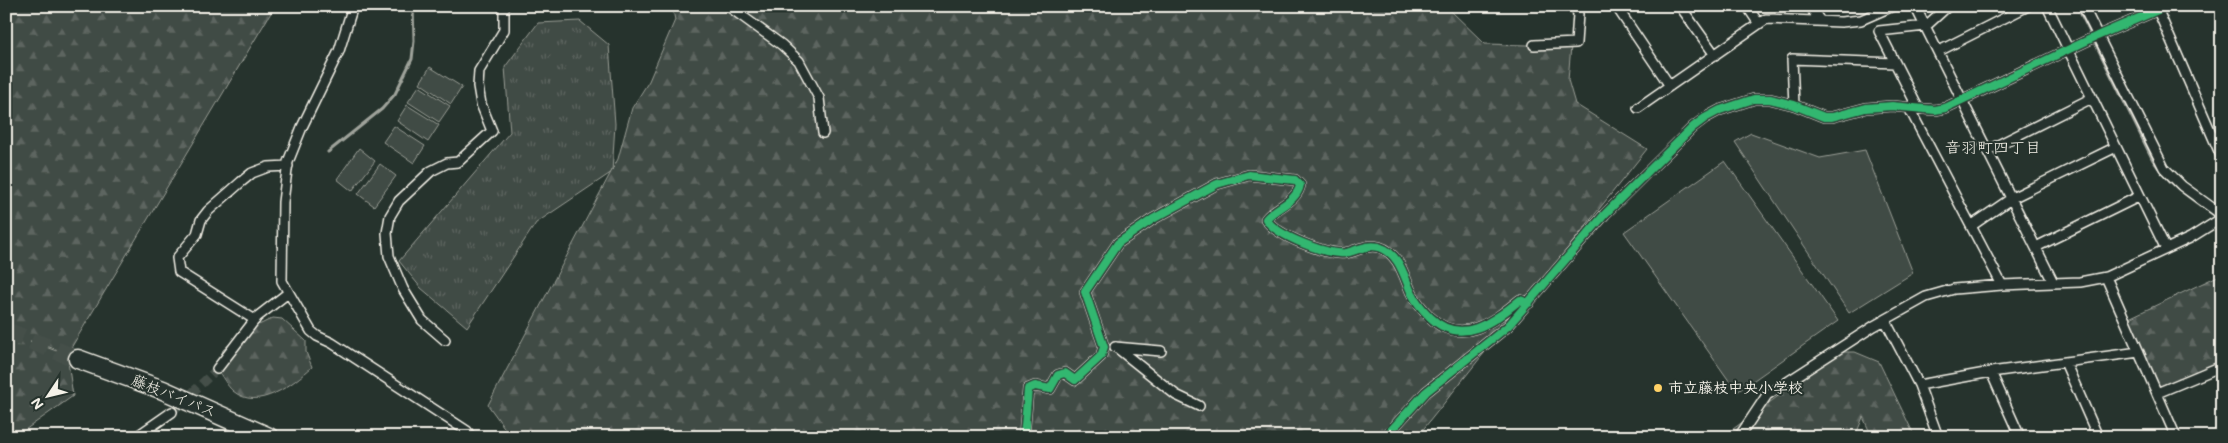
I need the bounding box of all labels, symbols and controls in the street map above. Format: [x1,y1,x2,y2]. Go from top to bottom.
district label: 音羽町四丁目 [1945,136,2041,157]
street label: 藤枝バイパス [129,369,220,421]
north arrow [22,370,72,420]
place label: 市立藤枝中央小学校 [1668,377,1803,397]
marker: 市立藤枝中央小学校 [1652,382,1664,394]
text: N [26,394,48,414]

